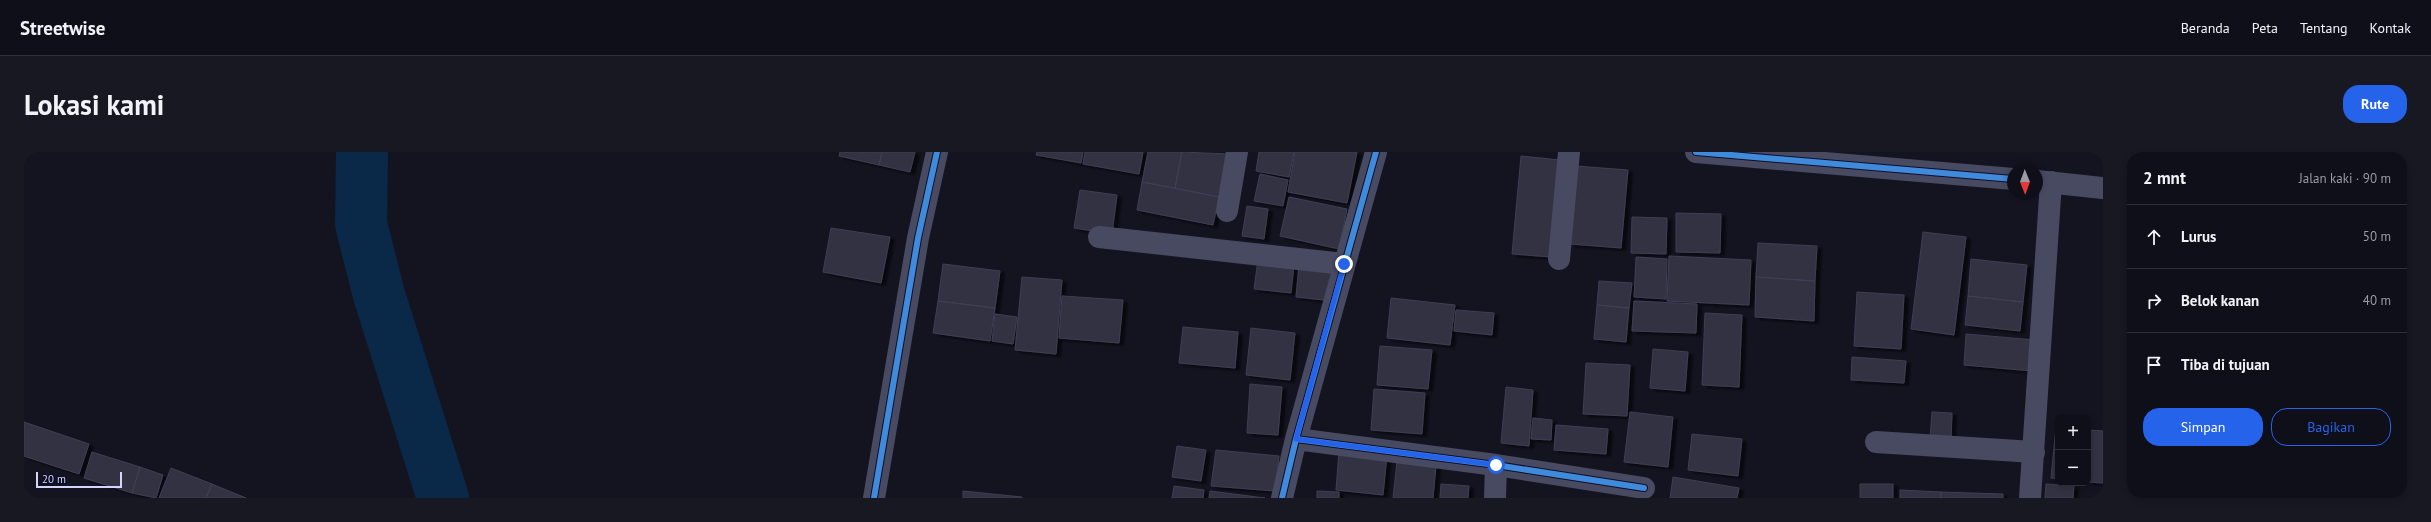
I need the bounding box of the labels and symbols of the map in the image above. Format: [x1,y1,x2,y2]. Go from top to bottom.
north arrow [2007,164,2043,200]
route end [1335,255,1353,273]
route start [1487,456,1505,474]
scale bar [36,470,122,489]

